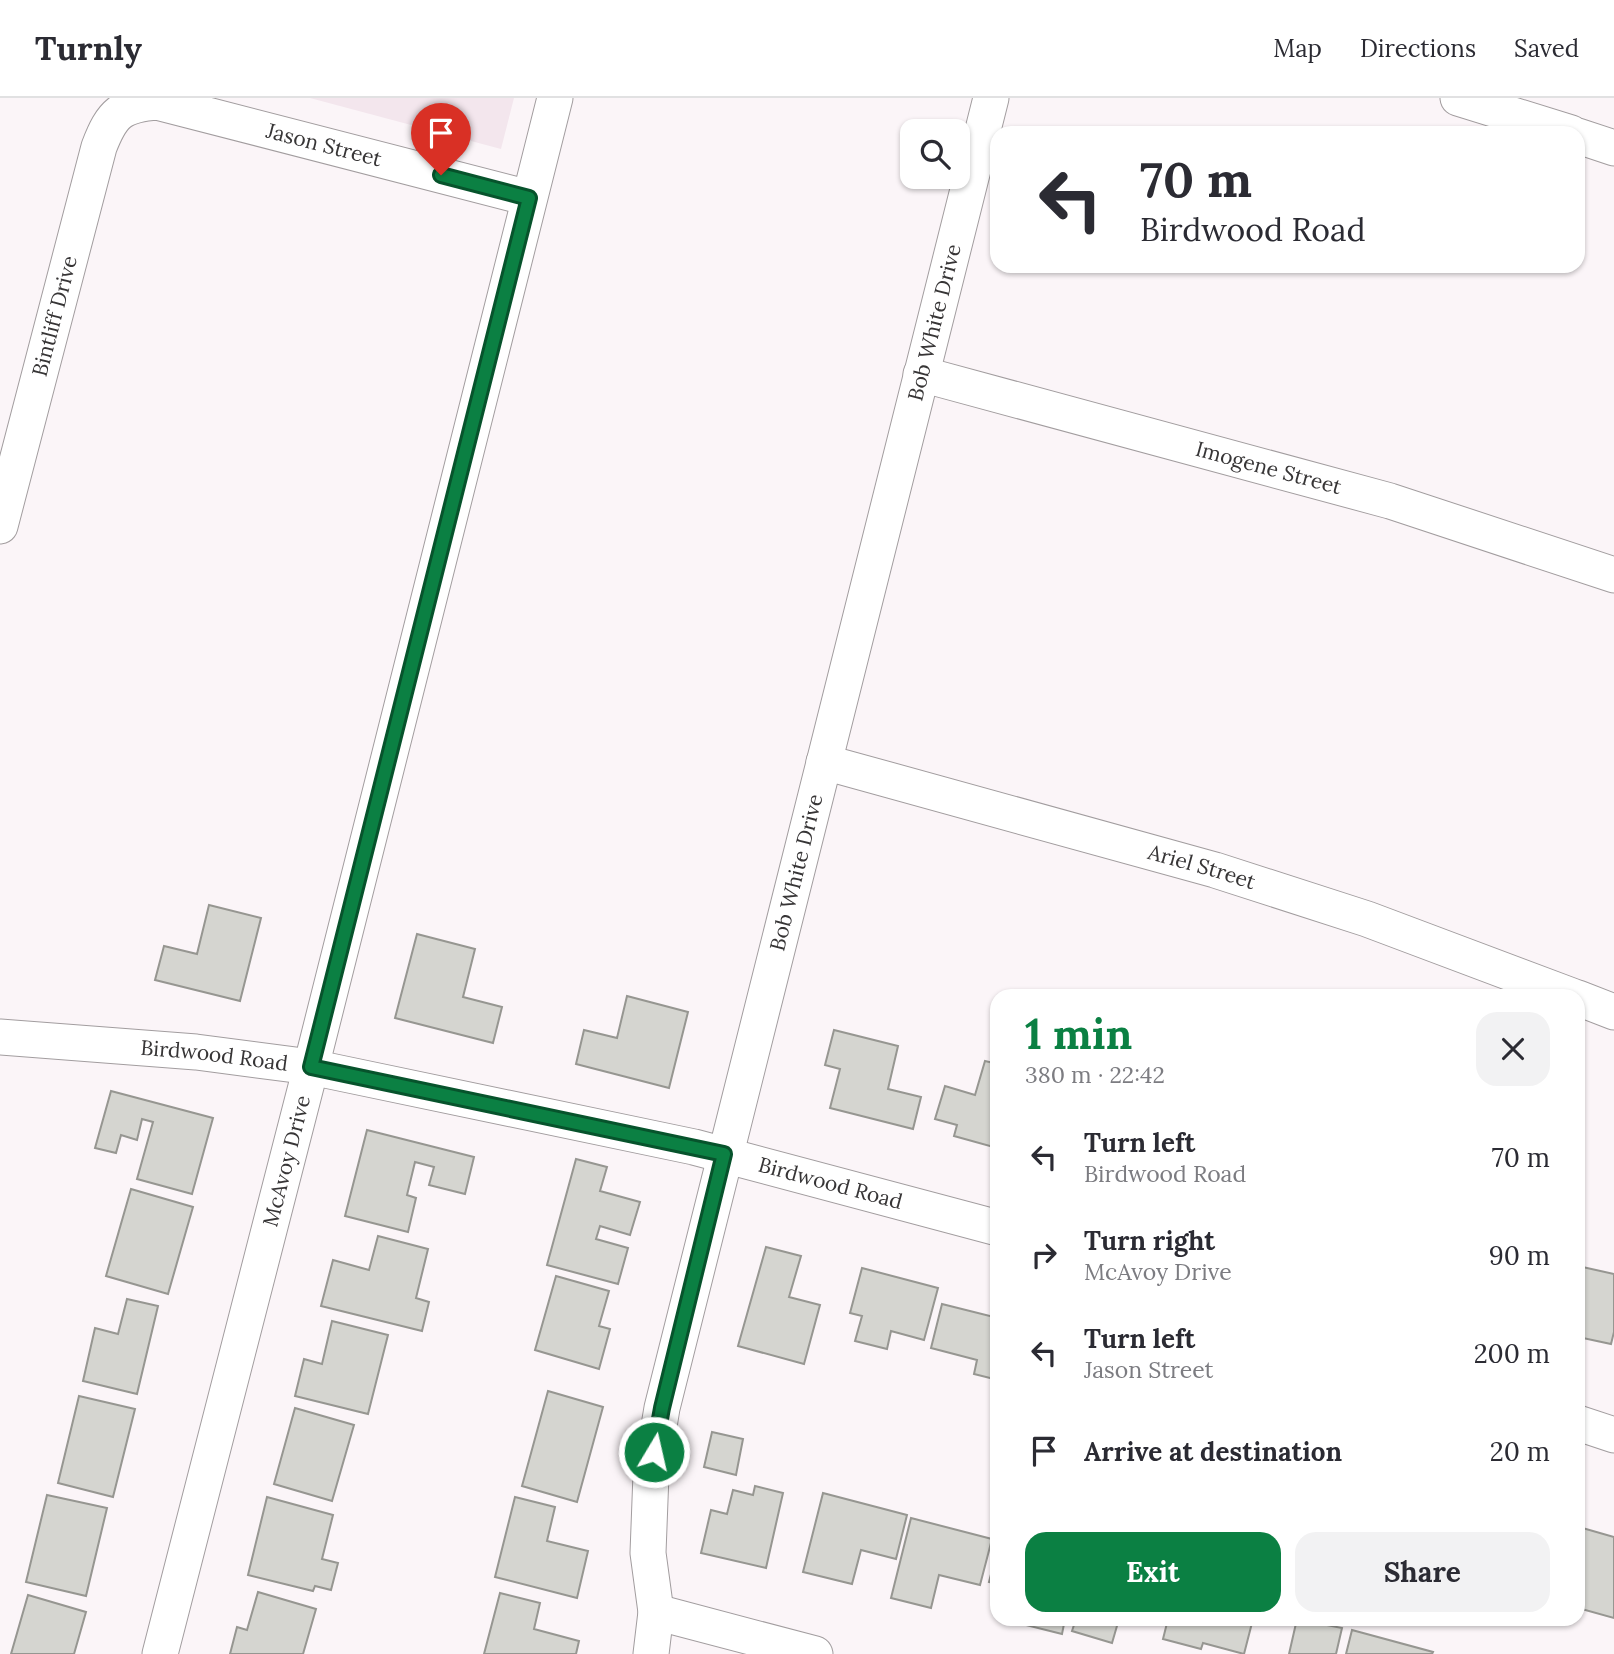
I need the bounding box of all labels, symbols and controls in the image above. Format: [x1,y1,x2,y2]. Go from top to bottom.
text: Turnly [35,27,142,69]
text: Map [1273,33,1322,64]
text: Directions [1360,33,1476,64]
text: Saved [1514,33,1579,64]
pin [411,103,471,175]
icon: arrive [422,114,460,152]
street label: Jason Street [262,116,386,173]
map controls [900,119,970,189]
button: search [900,119,970,189]
text: 70 m [1140,148,1252,210]
icon: left [1025,154,1116,245]
text: Birdwood Road [1140,209,1366,250]
street label: Bob White Drive [901,241,967,404]
street label: Bintliff Drive [26,253,83,379]
street label: Imogene Street [1193,435,1345,500]
street label: Bob White Drive [763,791,829,954]
street label: Ariel Street [1144,838,1260,895]
text: 1 min [1025,1007,1132,1061]
button: close [1476,1012,1550,1086]
street label: Birdwood Road [139,1034,290,1077]
text: 380 m · 22:42 [1025,1060,1165,1089]
street label: McAvoy Drive [256,1092,316,1230]
text: Turn left [1084,1126,1195,1159]
icon: left [1025,1138,1063,1176]
text: 70 m [1492,1141,1550,1174]
street label: Birdwood Road [755,1151,906,1215]
text: Birdwood Road [1084,1159,1246,1188]
text: Turn right [1084,1224,1215,1257]
icon: right [1025,1236,1063,1274]
text: 90 m [1489,1239,1550,1272]
text: McAvoy Drive [1084,1257,1232,1286]
text: Turn left [1084,1322,1195,1355]
icon: left [1025,1334,1063,1372]
text: 200 m [1474,1337,1550,1370]
text: Jason Street [1084,1355,1213,1384]
position arrow [617,1415,691,1489]
icon: arrive [1025,1432,1063,1470]
text: Arrive at destination [1084,1435,1342,1468]
text: 20 m [1490,1435,1550,1468]
button: Exit [1025,1532,1281,1612]
button: Share [1295,1532,1550,1612]

